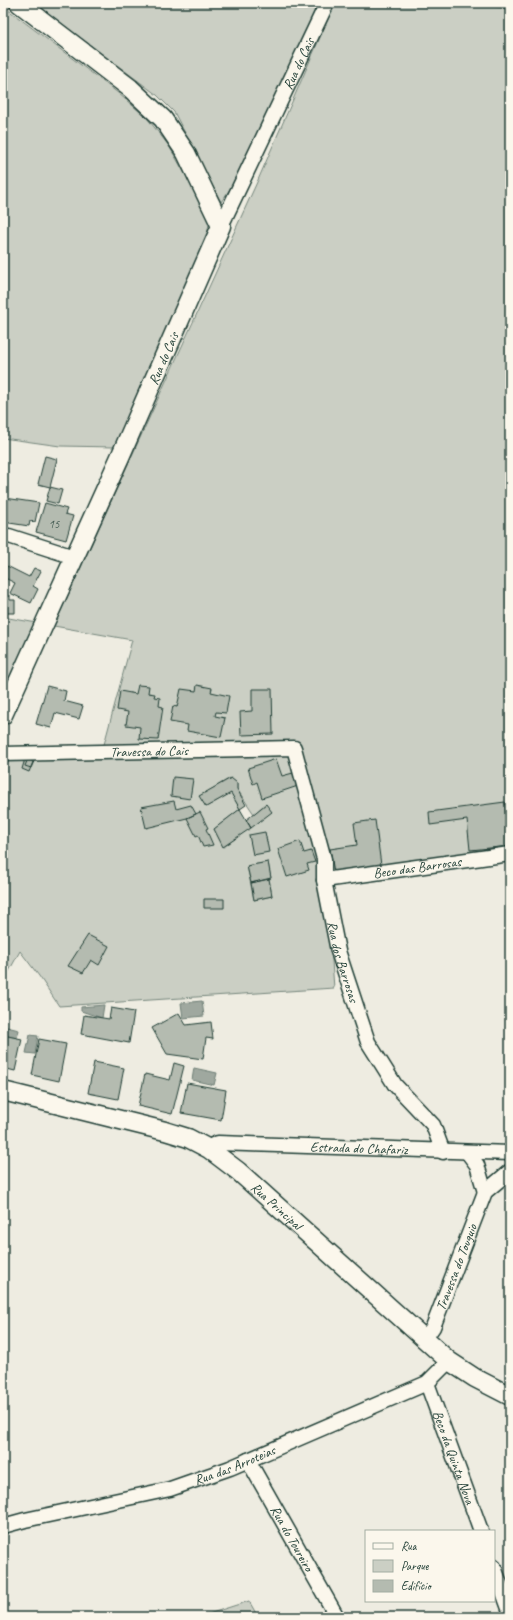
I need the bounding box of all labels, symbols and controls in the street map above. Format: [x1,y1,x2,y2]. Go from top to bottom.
street label: Rua do Cais [279,34,319,92]
street label: Rua do Cais [145,329,183,387]
house number: 15 [49,516,60,532]
street label: Travessa do Cais [110,742,189,761]
street label: Beco das Barrosas [372,853,463,882]
street label: Rua dos Barrosas [323,920,363,1006]
street label: Estrada do Chafariz [310,1138,409,1159]
street label: Rua Principal [247,1179,307,1235]
street label: Travessa do Touguio [432,1221,481,1313]
street label: Beco da Quinta Nova [429,1408,479,1508]
street label: Rua das Arroteias [192,1441,279,1489]
street label: Rua do Toureiro [267,1503,318,1576]
legend [365,1530,495,1602]
text: Rua [401,1538,418,1554]
text: Parque [401,1558,430,1574]
text: Edifício [401,1578,433,1594]

